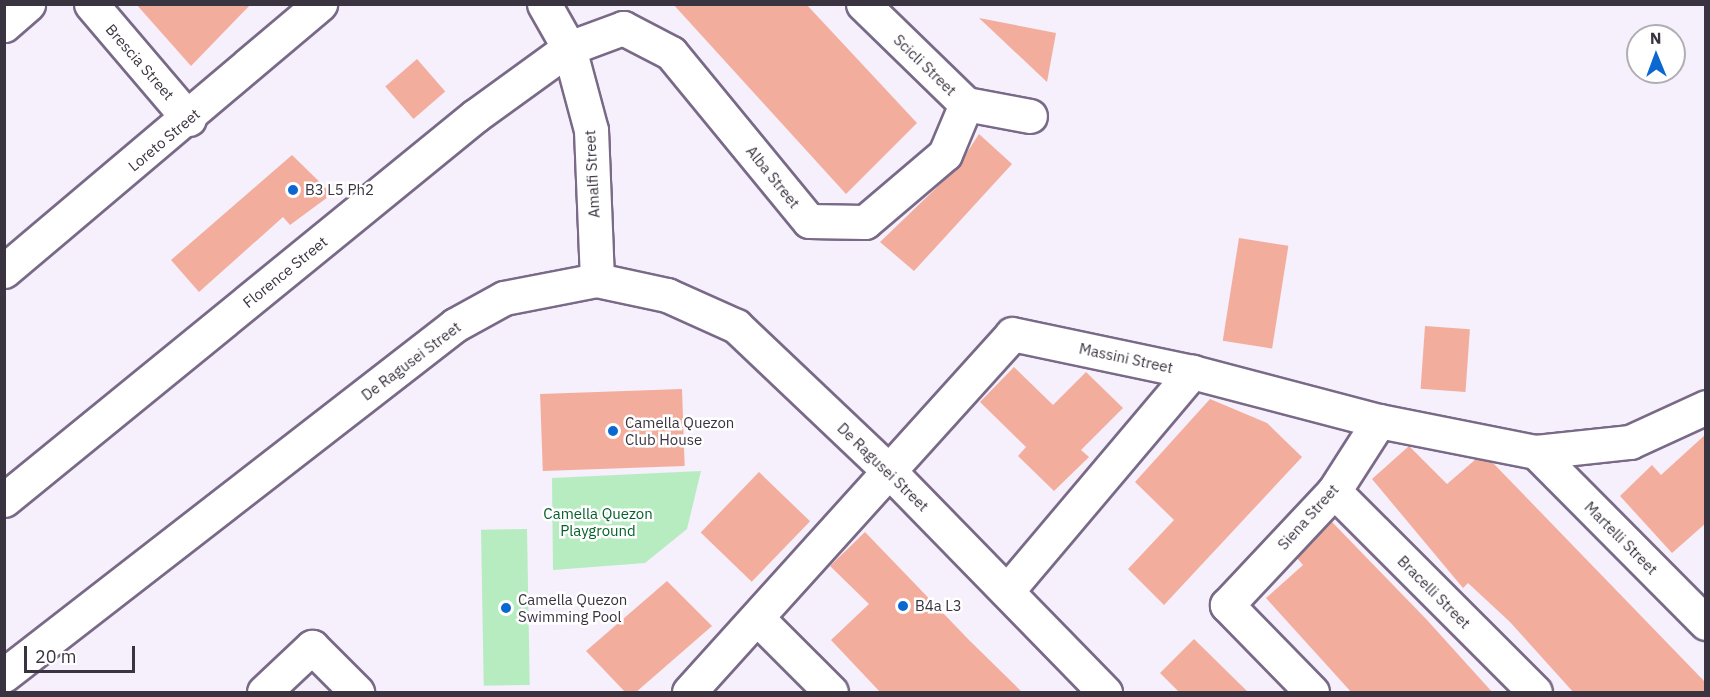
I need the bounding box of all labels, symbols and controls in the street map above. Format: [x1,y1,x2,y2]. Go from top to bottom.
street label: Brescia Street [102,20,178,104]
north arrow [1626,24,1686,84]
text: N [1650,28,1662,48]
street label: Scicli Street [890,31,960,99]
street label: Loreto Street [125,105,203,175]
street label: Amalfi Street [581,130,603,218]
street label: Alba Street [742,142,804,212]
place label: B3 L5 Ph2 [305,181,374,199]
marker: B3 L5 Ph2 [286,183,300,197]
street label: Florence Street [239,232,331,312]
street label: De Ragusei Street [358,318,464,404]
street label: Massini Street [1077,339,1175,377]
place label: Camella Quezon Club House [625,413,734,448]
street label: De Ragusei Street [834,419,932,515]
marker: Camella Quezon Club House [606,424,620,438]
street label: Siena Street [1274,481,1342,553]
street label: Martelli Street [1581,498,1661,578]
park label: Camella Quezon Playground [543,504,653,539]
street label: Bracelli Street [1394,552,1474,632]
place label: Camella Quezon Swimming Pool [518,590,627,625]
place label: B4a L3 [915,597,962,615]
marker: B4a L3 [896,599,910,613]
marker: Camella Quezon Swimming Pool [499,601,513,615]
scale bar [27,634,138,672]
text: 20 m [35,645,77,668]

